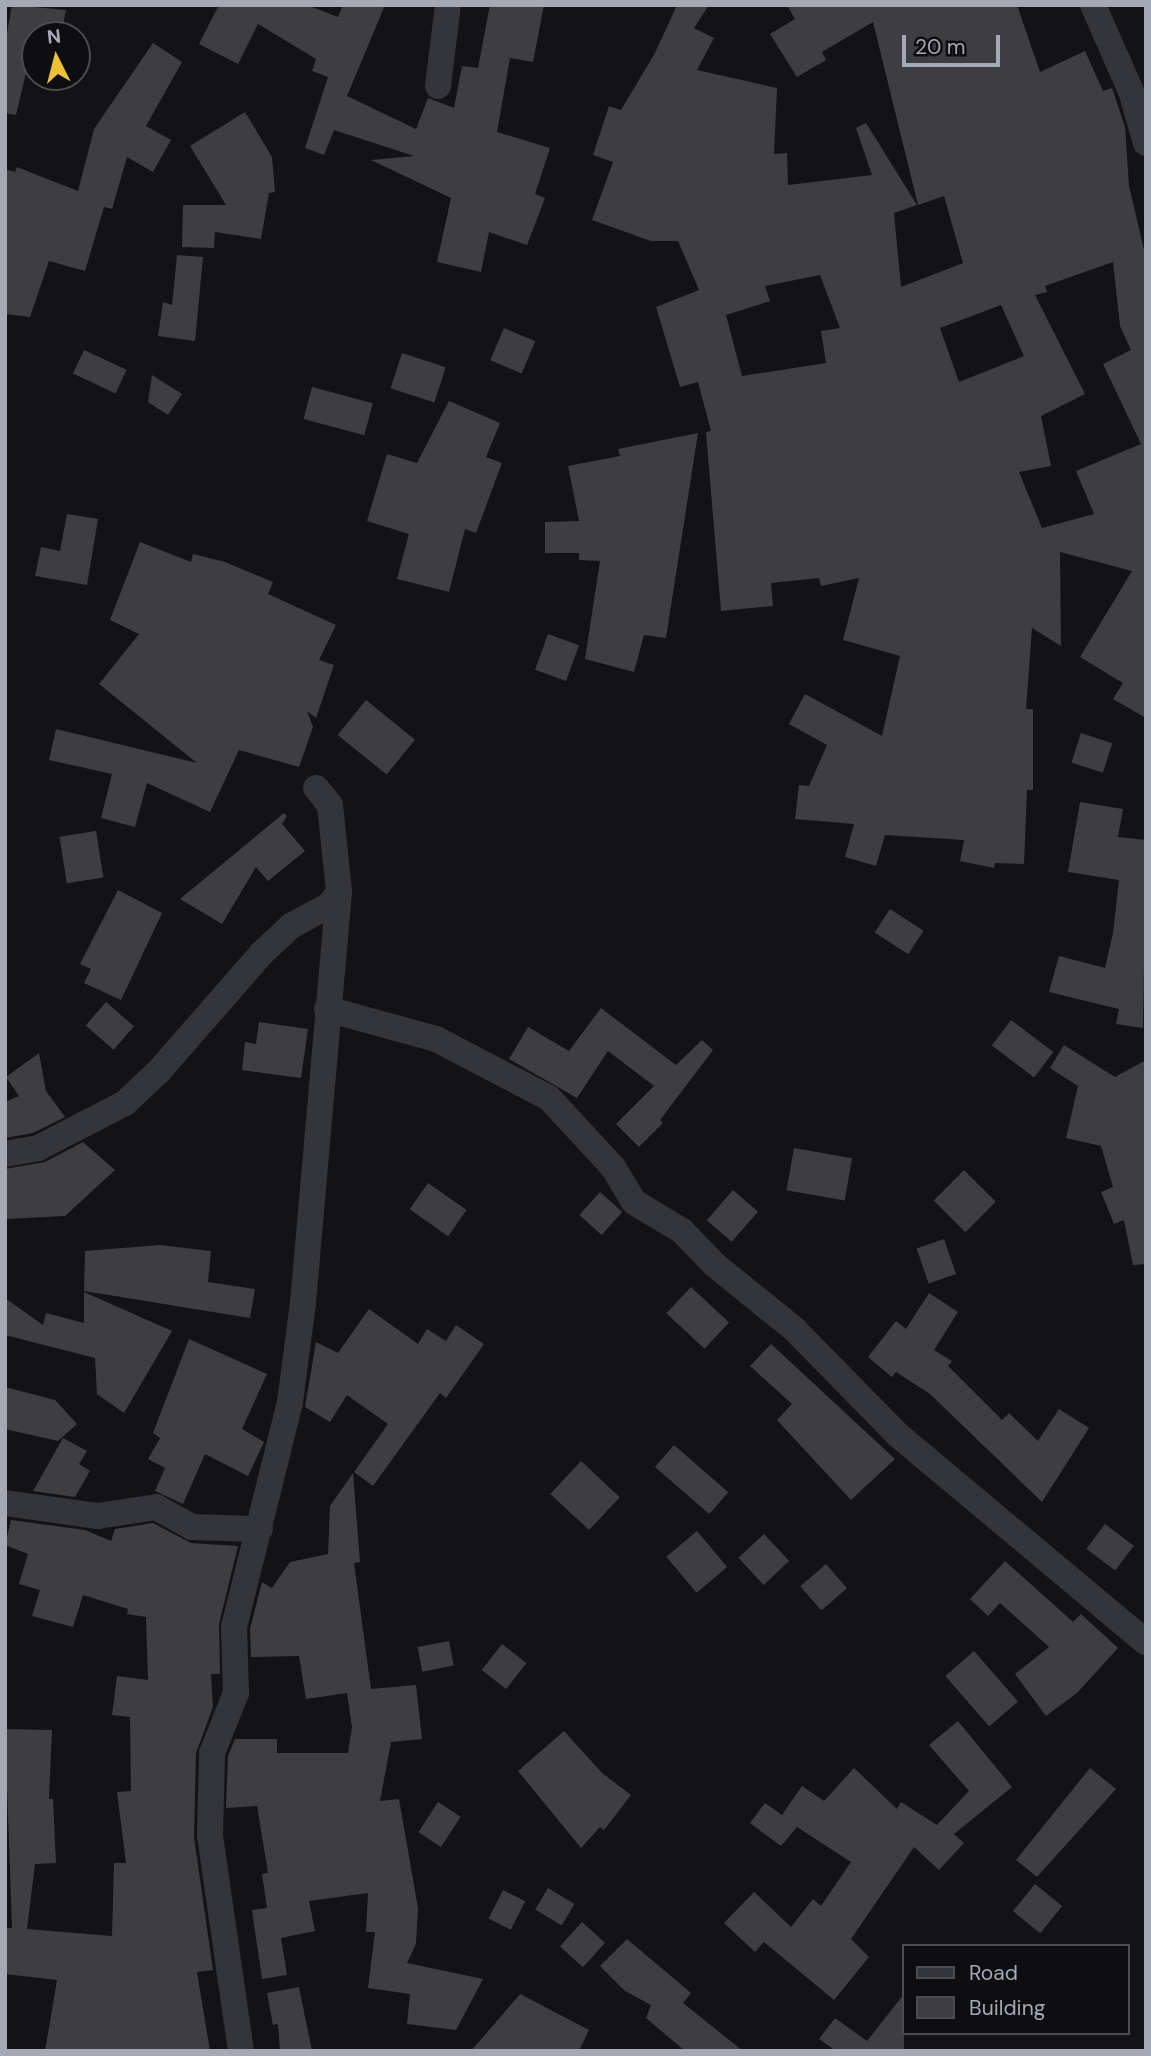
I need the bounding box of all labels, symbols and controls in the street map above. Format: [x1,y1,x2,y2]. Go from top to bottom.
north arrow [21,21,91,91]
scale bar [906,21,1004,65]
text: N [46,23,62,50]
text: 20 m [915,33,966,61]
legend [902,1944,1130,2035]
text: Road [969,1959,1018,1987]
text: Building [969,1994,1045,2022]

